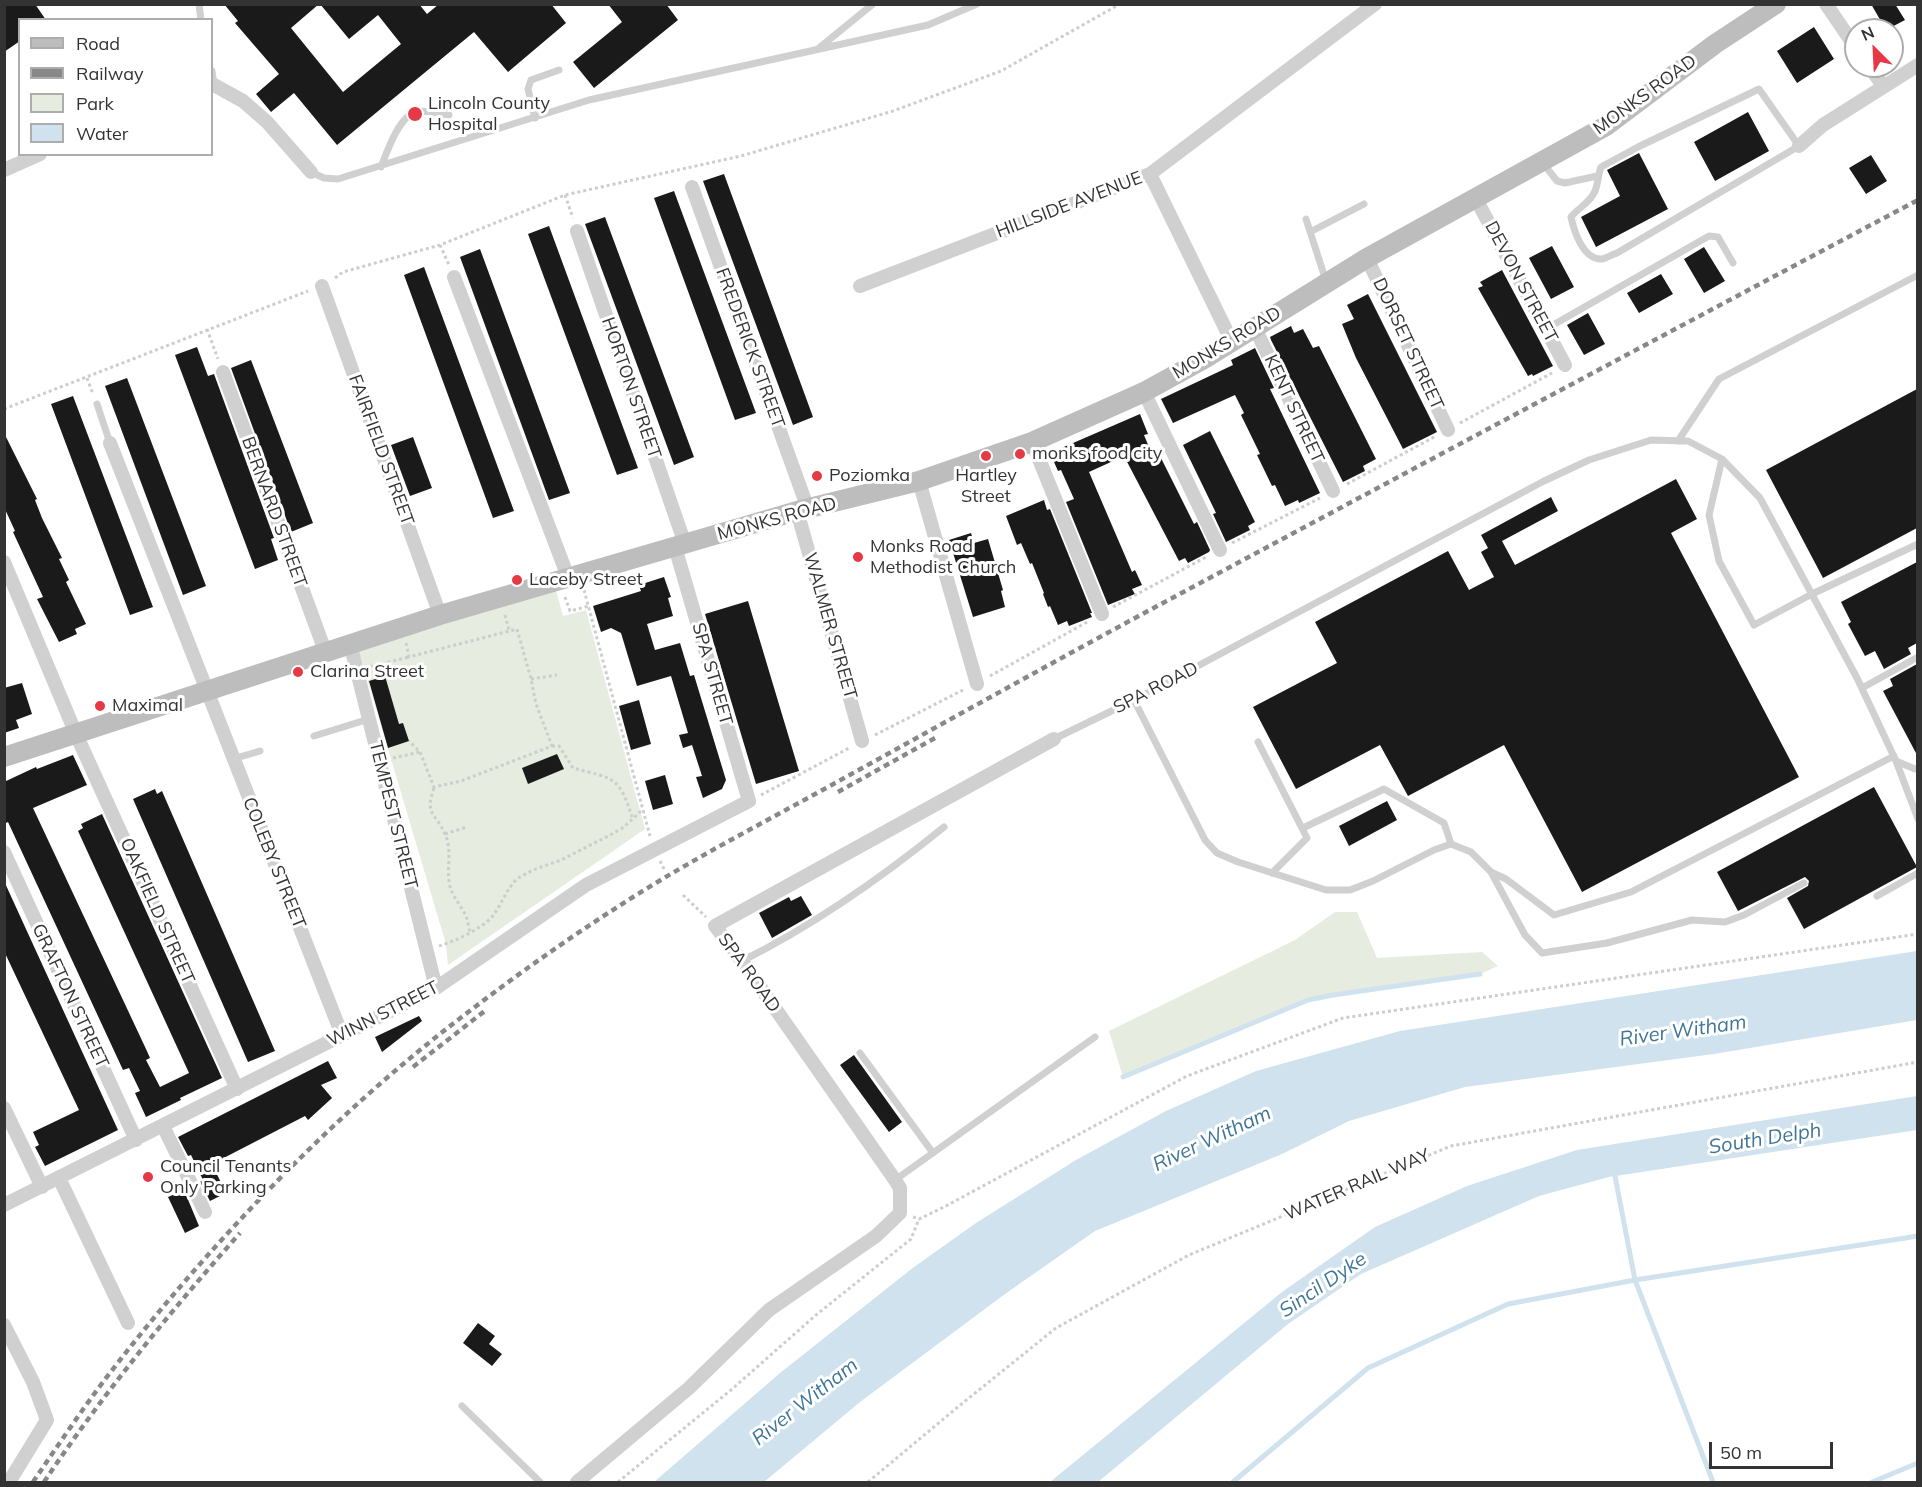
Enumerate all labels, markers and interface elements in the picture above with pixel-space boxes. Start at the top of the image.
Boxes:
legend [18,18,213,156]
north arrow [1844,18,1904,78]
text: N [1858,22,1877,45]
text: Road [76,32,120,55]
street label: MONKS ROAD [1589,50,1701,140]
text: Railway [76,62,144,85]
text: Park [76,92,114,115]
place label: Lincoln County Hospital [428,93,550,136]
marker: Lincoln County Hospital [406,105,424,123]
text: Water [76,122,128,145]
street label: HILLSIDE AVENUE [993,167,1145,243]
street label: DEVON STREET [1480,218,1562,346]
street label: FREDERICK STREET [711,265,789,431]
street label: DORSET STREET [1368,275,1448,413]
street label: MONKS ROAD [1169,302,1285,384]
street label: HORTON STREET [597,315,665,461]
street label: KENT STREET [1259,351,1329,467]
street label: FAIRFIELD STREET [344,372,418,528]
street label: BERNARD STREET [237,434,311,590]
place label: monks food city [1032,443,1162,465]
marker: monks food city [1013,447,1027,461]
marker: Hartley Street [979,449,993,463]
place label: Poziomka [829,465,910,487]
place label: Hartley Street [955,465,1017,508]
marker: Poziomka [810,469,824,483]
street label: MONKS ROAD [715,493,839,545]
place label: Monks Road Methodist Church [870,536,1016,578]
street label: WALMER STREET [799,550,861,702]
marker: Monks Road Methodist Church [851,550,865,564]
place label: Laceby Street [529,569,643,591]
marker: Laceby Street [510,573,524,587]
street label: SPA STREET [687,620,737,728]
street label: SPA ROAD [1110,657,1202,719]
place label: Clarina Street [310,661,424,683]
marker: Clarina Street [291,665,305,679]
place label: Maximal [112,695,183,717]
marker: Maximal [93,699,107,713]
street label: TEMPEST STREET [364,739,422,891]
street label: COLEBY STREET [238,794,310,932]
street label: OAKFIELD STREET [115,835,199,987]
street label: GRAFTON STREET [27,920,113,1072]
street label: SPA ROAD [713,929,785,1017]
street label: WINN STREET [324,977,442,1051]
water label: River Witham [1618,1010,1748,1052]
water label: River Witham [1149,1101,1275,1177]
water label: South Delph [1707,1118,1823,1160]
street label: WATER RAIL WAY [1281,1145,1433,1225]
place label: Council Tenants Only Parking [160,1156,291,1198]
marker: Council Tenants Only Parking [141,1170,155,1184]
water label: Sincil Dyke [1275,1247,1371,1323]
water label: River Witham [747,1353,863,1451]
scale bar [1712,1430,1836,1468]
text: 50 m [1720,1441,1762,1464]

